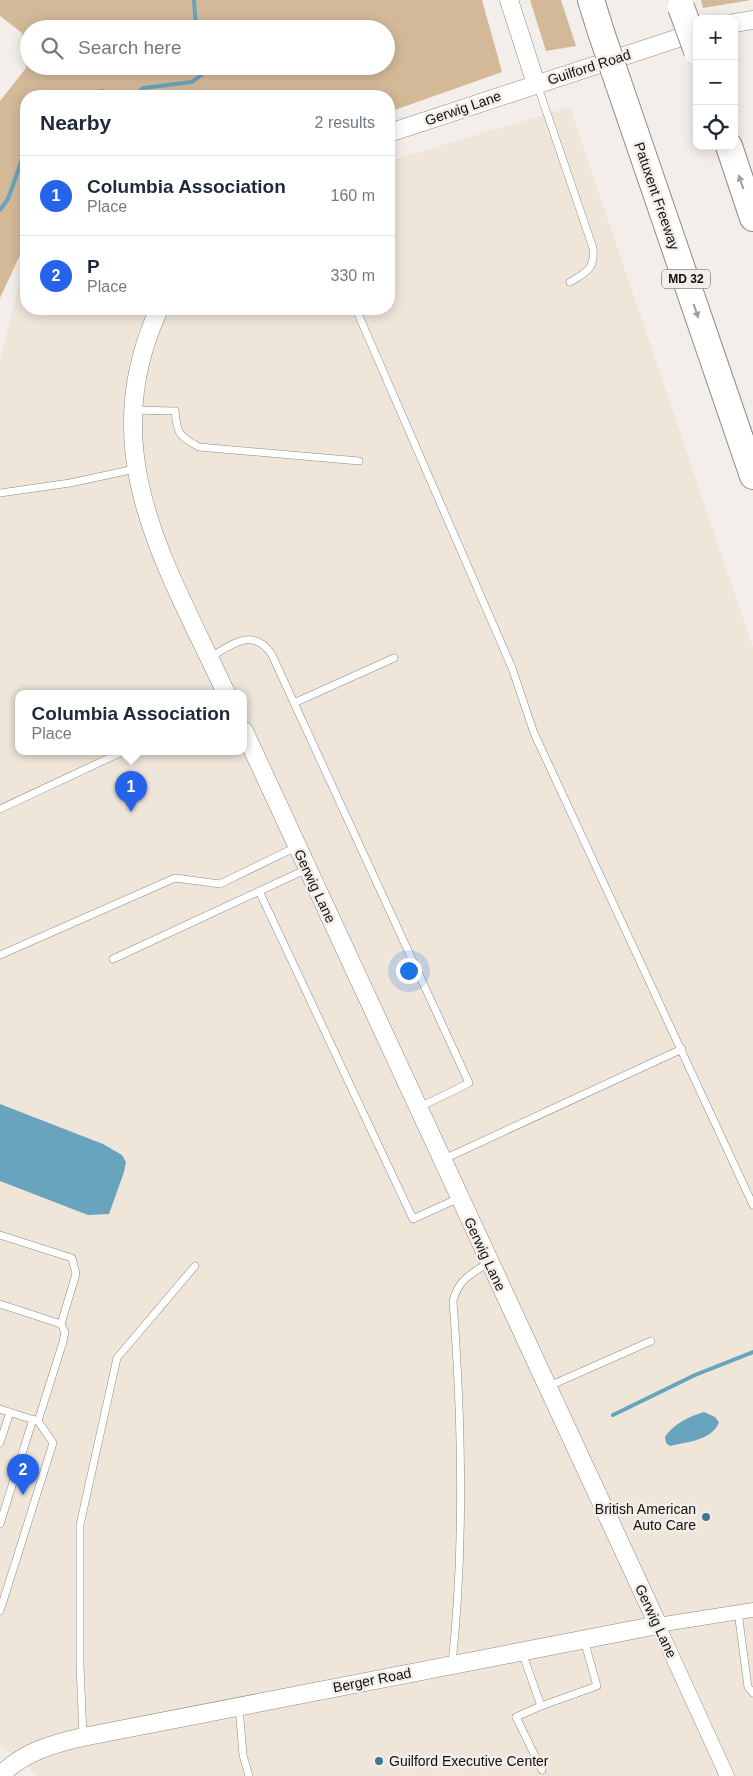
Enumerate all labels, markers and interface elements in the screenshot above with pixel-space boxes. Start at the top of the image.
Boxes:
map controls [693,15,738,150]
button: + [693,15,738,60]
search box [20,20,395,75]
icon: search [38,34,66,62]
text: Search here [78,37,182,58]
street label: Guilford Road [545,46,633,88]
button: − [693,60,738,105]
street label: Gerwig Lane [423,87,503,128]
button: locate [693,105,738,150]
text: Nearby [40,111,111,134]
text: 2 results [315,114,375,131]
street label: Patuxent Freeway [631,140,683,252]
one-way arrow [737,174,745,189]
text: Columbia Association [87,176,286,197]
text: 1 [52,187,60,204]
text: 160 m [331,187,375,204]
text: Place [87,198,127,215]
text: P [87,256,100,277]
text: 2 [52,267,60,284]
text: 330 m [331,267,375,284]
road number: MD 32 [662,270,710,288]
text: Place [87,278,127,295]
one-way arrow [693,303,701,318]
popup [15,690,247,755]
text: Columbia Association [32,703,230,724]
text: Place [32,725,72,742]
pin: 1 [115,771,147,812]
street label: Gerwig Lane [291,847,339,926]
your location [396,958,422,984]
street label: Gerwig Lane [461,1215,509,1294]
pin: 2 [7,1454,39,1495]
place label: British American Auto Care [595,1501,696,1533]
marker: British American Auto Care [700,1511,712,1523]
street label: Gerwig Lane [632,1582,680,1661]
street label: Berger Road [332,1665,412,1695]
place label: Guilford Executive Center [389,1753,549,1769]
marker: Guilford Executive Center [373,1755,385,1767]

